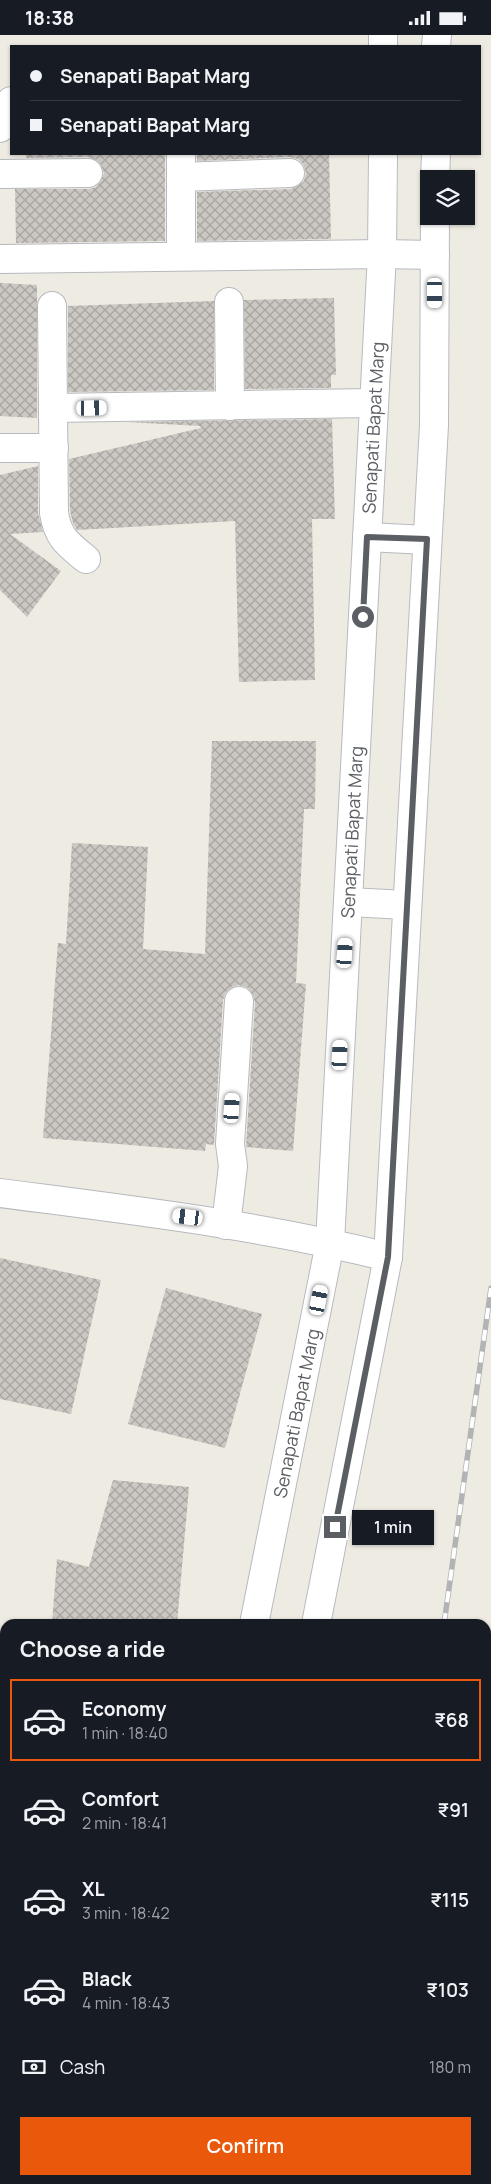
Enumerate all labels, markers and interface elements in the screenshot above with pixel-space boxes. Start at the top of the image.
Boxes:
text: 18:38 [25,5,74,31]
text: Senapati Bapat Marg [60,63,250,89]
text: Senapati Bapat Marg [60,112,250,138]
map controls [420,170,475,225]
button: layers [420,170,475,225]
car [427,278,442,308]
street label: Senapati Bapat Marg [356,341,389,514]
car [76,400,107,416]
route start [352,606,374,628]
street label: Senapati Bapat Marg [335,745,368,919]
car [336,938,353,968]
car [331,1040,348,1070]
car [223,1093,240,1123]
car [172,1208,203,1226]
car [308,1284,329,1316]
street label: Senapati Bapat Marg [267,1326,325,1500]
callout: 1 min [352,1509,435,1545]
route end [324,1516,346,1538]
text: 1 min [374,1516,412,1538]
text: Choose a ride [20,1634,165,1664]
text: Economy [82,1696,166,1722]
icon: car [22,1698,67,1743]
text: ₹68 [434,1707,469,1733]
text: 1 min · 18:40 [82,1722,168,1744]
text: Comfort [82,1786,159,1812]
icon: car [22,1788,67,1833]
text: ₹91 [438,1797,469,1823]
text: 2 min · 18:41 [82,1812,167,1834]
text: XL [82,1876,105,1902]
icon: car [22,1878,67,1923]
text: ₹115 [430,1887,469,1913]
text: 3 min · 18:42 [82,1902,170,1924]
text: Black [82,1966,131,1992]
icon: car [22,1968,67,2013]
text: ₹103 [426,1977,469,2003]
text: 4 min · 18:43 [82,1992,170,2014]
icon: cash [20,2053,48,2081]
text: Cash [60,2054,105,2080]
text: 180 m [429,2056,471,2078]
button: Confirm [20,2117,471,2175]

